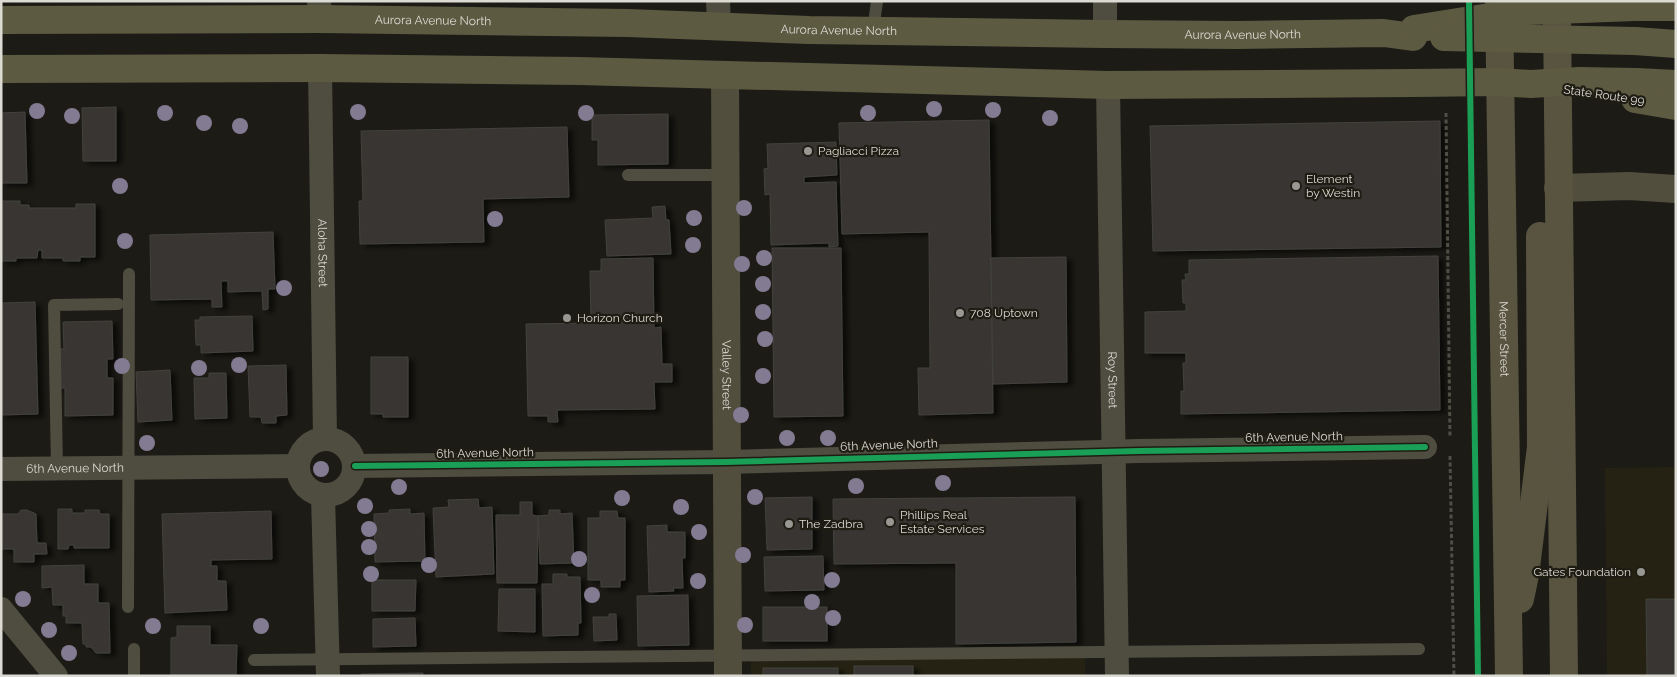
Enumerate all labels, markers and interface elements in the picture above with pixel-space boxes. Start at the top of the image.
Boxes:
street label: Aurora Avenue North [375,13,491,28]
street label: Aurora Avenue North [780,22,897,38]
street label: Aurora Avenue North [1185,27,1301,42]
street label: State Route 99 [1563,82,1645,108]
place label: Pagliacci Pizza [818,144,899,158]
marker: Pagliacci Pizza [802,145,814,157]
place label: Element by Westin [1306,172,1360,200]
marker: Element by Westin [1290,180,1302,192]
street label: Aloha Street [315,219,330,287]
street label: Mercer Street [1496,301,1512,377]
place label: 708 Uptown [970,306,1038,320]
marker: 708 Uptown [954,307,966,319]
place label: Horizon Church [577,311,663,325]
marker: Horizon Church [561,312,573,324]
street label: Valley Street [719,340,734,410]
street label: Roy Street [1105,351,1120,409]
street label: 6th Avenue North [1245,429,1343,445]
street label: 6th Avenue North [840,436,938,454]
street label: 6th Avenue North [436,445,534,461]
street label: 6th Avenue North [26,461,124,476]
place label: Phillips Real Estate Services [900,508,985,536]
marker: Phillips Real Estate Services [884,516,896,528]
place label: The Zadbra [799,517,863,531]
marker: The Zadbra [783,518,795,530]
place label: Gates Foundation [1533,565,1631,579]
marker: Gates Foundation [1635,566,1647,578]

